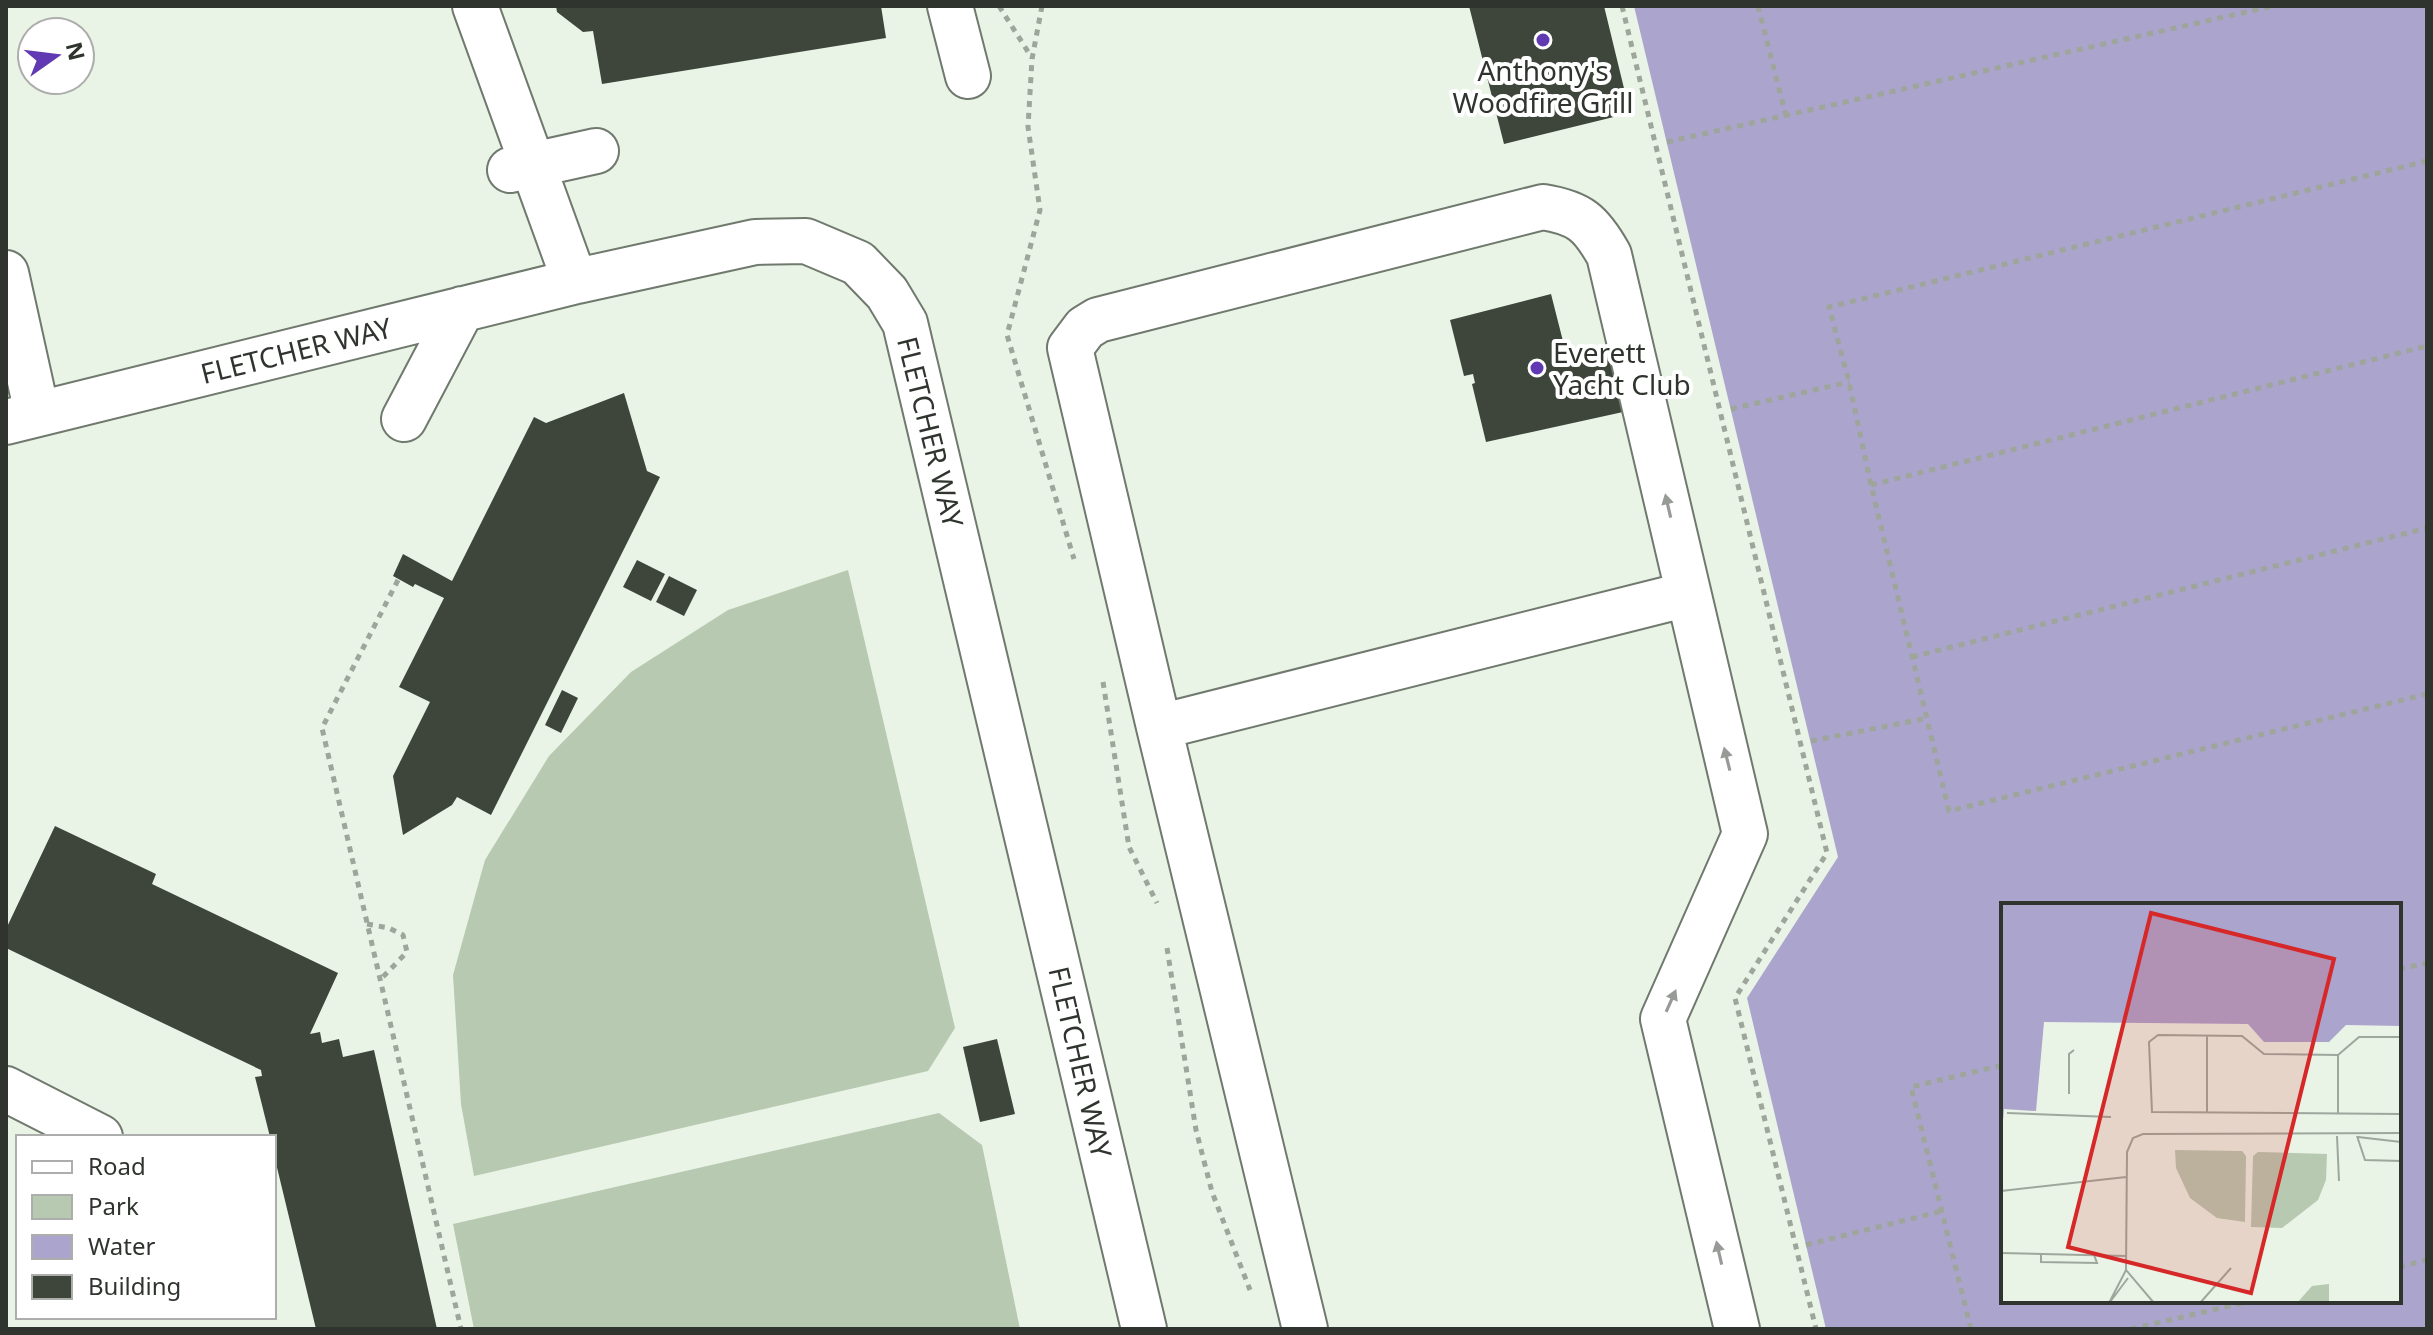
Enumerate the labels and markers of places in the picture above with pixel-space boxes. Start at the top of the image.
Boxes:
marker: Anthony's Woodfire Grill [1534,31,1552,49]
place label: Anthony's Woodfire Grill [1452,51,1634,121]
place label: Everett Yacht Club [1553,333,1691,403]
marker: Everett Yacht Club [1528,359,1546,377]

